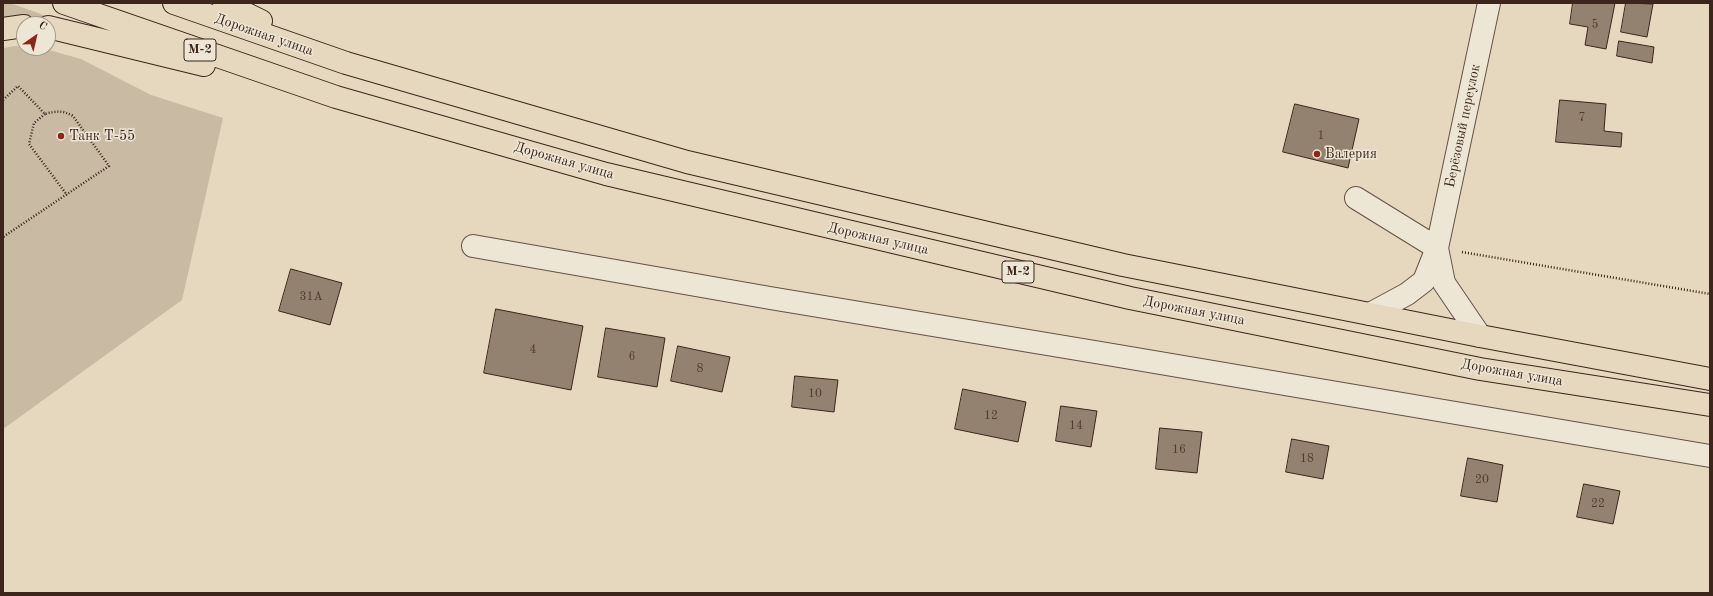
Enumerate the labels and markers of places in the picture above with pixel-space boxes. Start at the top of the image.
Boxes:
place label: Танк Т-55 [69,128,135,144]
marker: Танк Т-55 [56,131,66,141]
place label: Валерия [1325,146,1377,162]
marker: Валерия [1312,149,1322,159]

